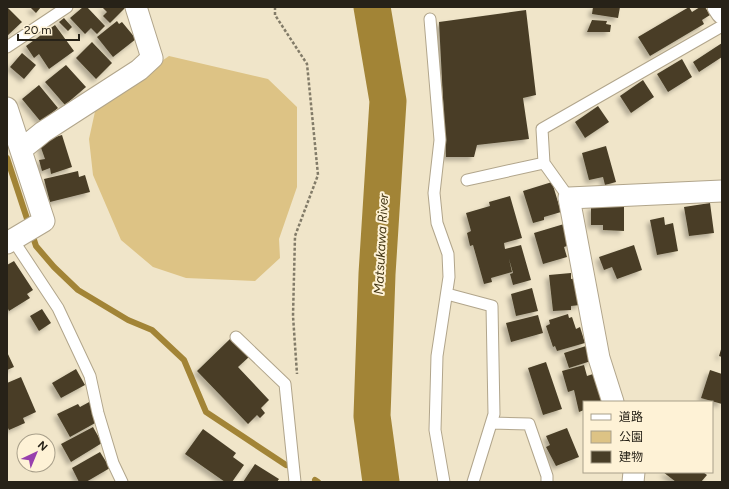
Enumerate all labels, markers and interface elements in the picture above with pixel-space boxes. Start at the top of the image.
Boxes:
scale bar [18,16,79,42]
text: 20 m [24,23,52,37]
water label: Matsukawa River [371,193,391,295]
legend [583,401,713,473]
text: 道路 [619,410,643,424]
text: 公園 [619,430,643,444]
north arrow [16,433,56,473]
text: N [35,439,50,454]
text: 建物 [619,450,643,464]

